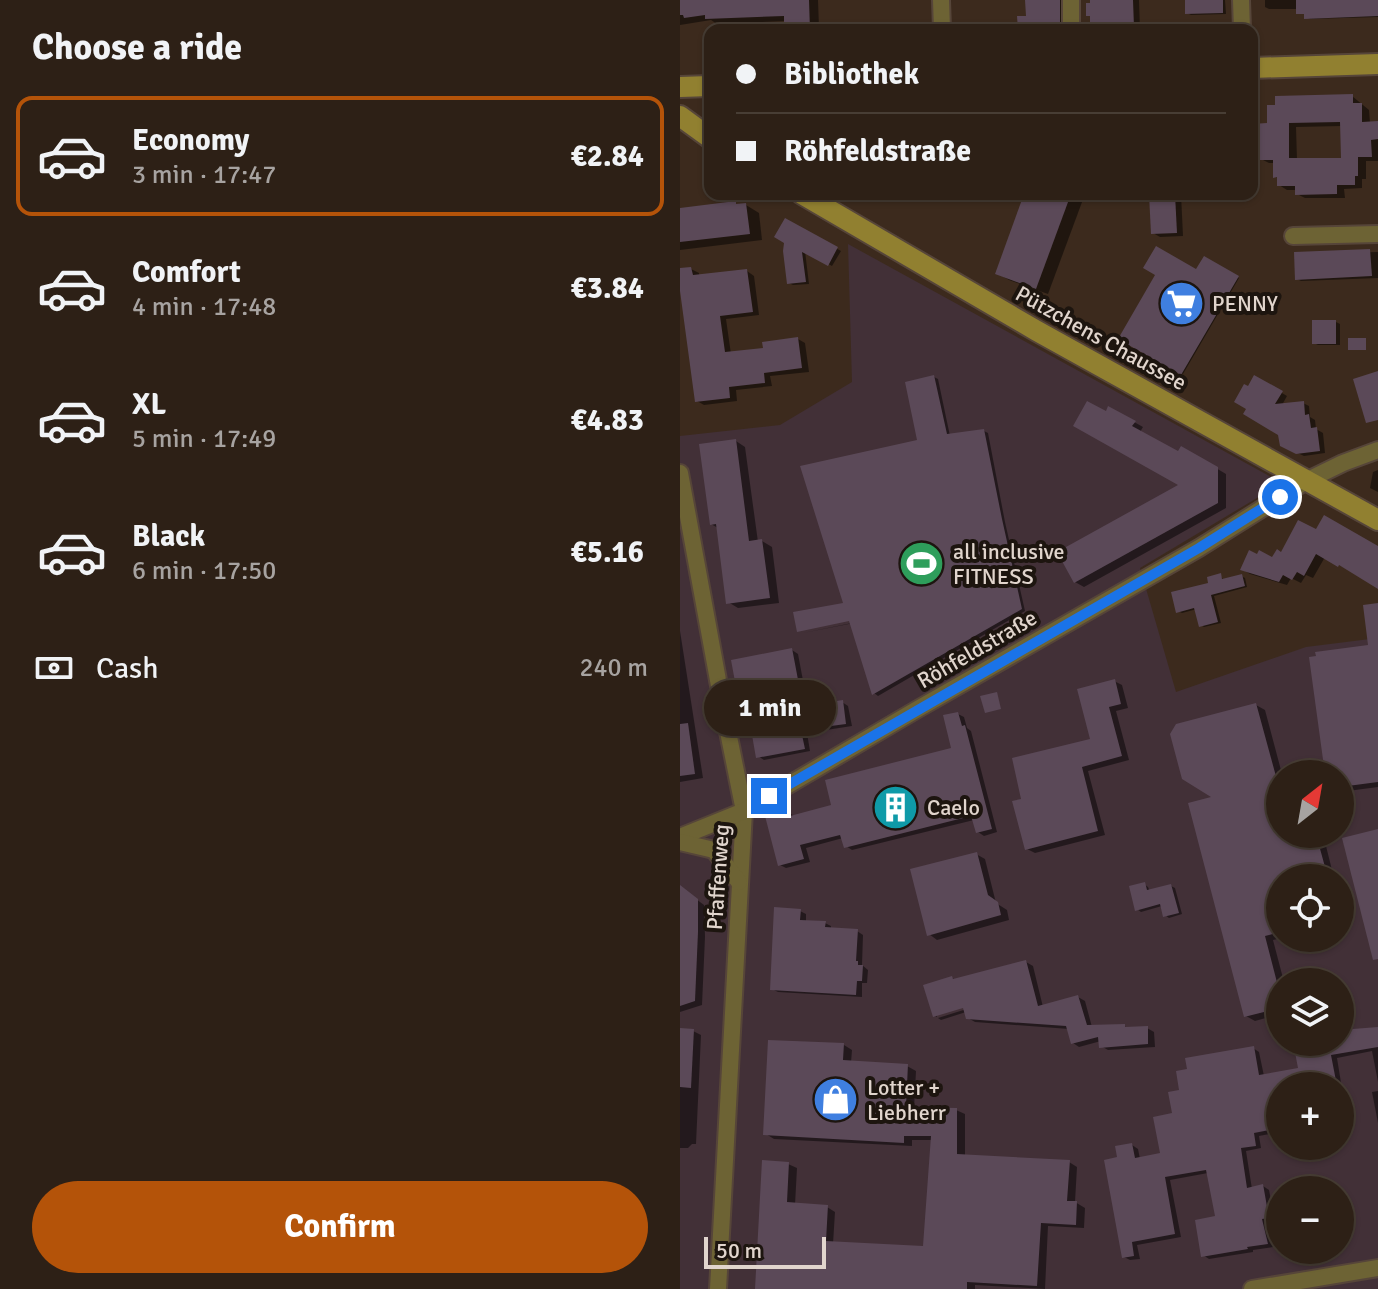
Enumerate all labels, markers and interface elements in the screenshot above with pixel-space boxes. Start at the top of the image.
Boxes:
text: Choose a ride [32,25,242,70]
text: Bibliothek [784,56,919,93]
icon: car [36,120,108,192]
text: Economy [132,122,249,159]
text: Röhfeldstraße [784,133,971,170]
text: €2.84 [571,138,644,175]
text: 3 min · 17:47 [132,159,276,191]
icon: car [36,252,108,324]
text: Comfort [132,254,241,291]
text: €3.84 [571,270,644,307]
supermarket icon: PENNY [1157,279,1205,327]
street label: Pützchens Chaussee [1011,280,1191,396]
place label: PENNY [1212,290,1278,317]
text: 4 min · 17:48 [132,291,276,323]
icon: car [36,384,108,456]
text: XL [132,386,166,423]
text: €4.83 [571,402,644,439]
text: 5 min · 17:49 [132,423,276,455]
route start [1262,479,1298,515]
icon: car [36,516,108,588]
text: Black [132,518,205,555]
text: €5.16 [571,534,644,571]
place label: all inclusive FITNESS [953,538,1064,590]
sports icon: all inclusive FITNESS [898,540,946,588]
text: 6 min · 17:50 [132,555,276,587]
street label: Röhfeldstraße [912,604,1042,694]
icon: cash [32,646,76,690]
text: Cash [96,650,159,687]
text: 240 m [579,652,648,684]
callout: 1 min [703,680,835,736]
text: 1 min [739,692,801,724]
north arrow [1266,760,1354,848]
map controls [1266,760,1354,1264]
route end [751,778,787,814]
building icon: Caelo [872,783,920,831]
place label: Caelo [927,794,980,821]
street label: Pfaffenweg [701,823,735,931]
button: locate [1266,864,1354,952]
button: layers [1266,968,1354,1056]
button: + [1266,1072,1354,1160]
place label: Lotter + Liebherr [867,1074,946,1126]
shop icon: Lotter + Liebherr [812,1076,860,1124]
button: − [1266,1176,1354,1264]
button: Confirm [32,1181,648,1273]
scale bar [704,1233,826,1269]
text: 50 m [716,1237,762,1264]

